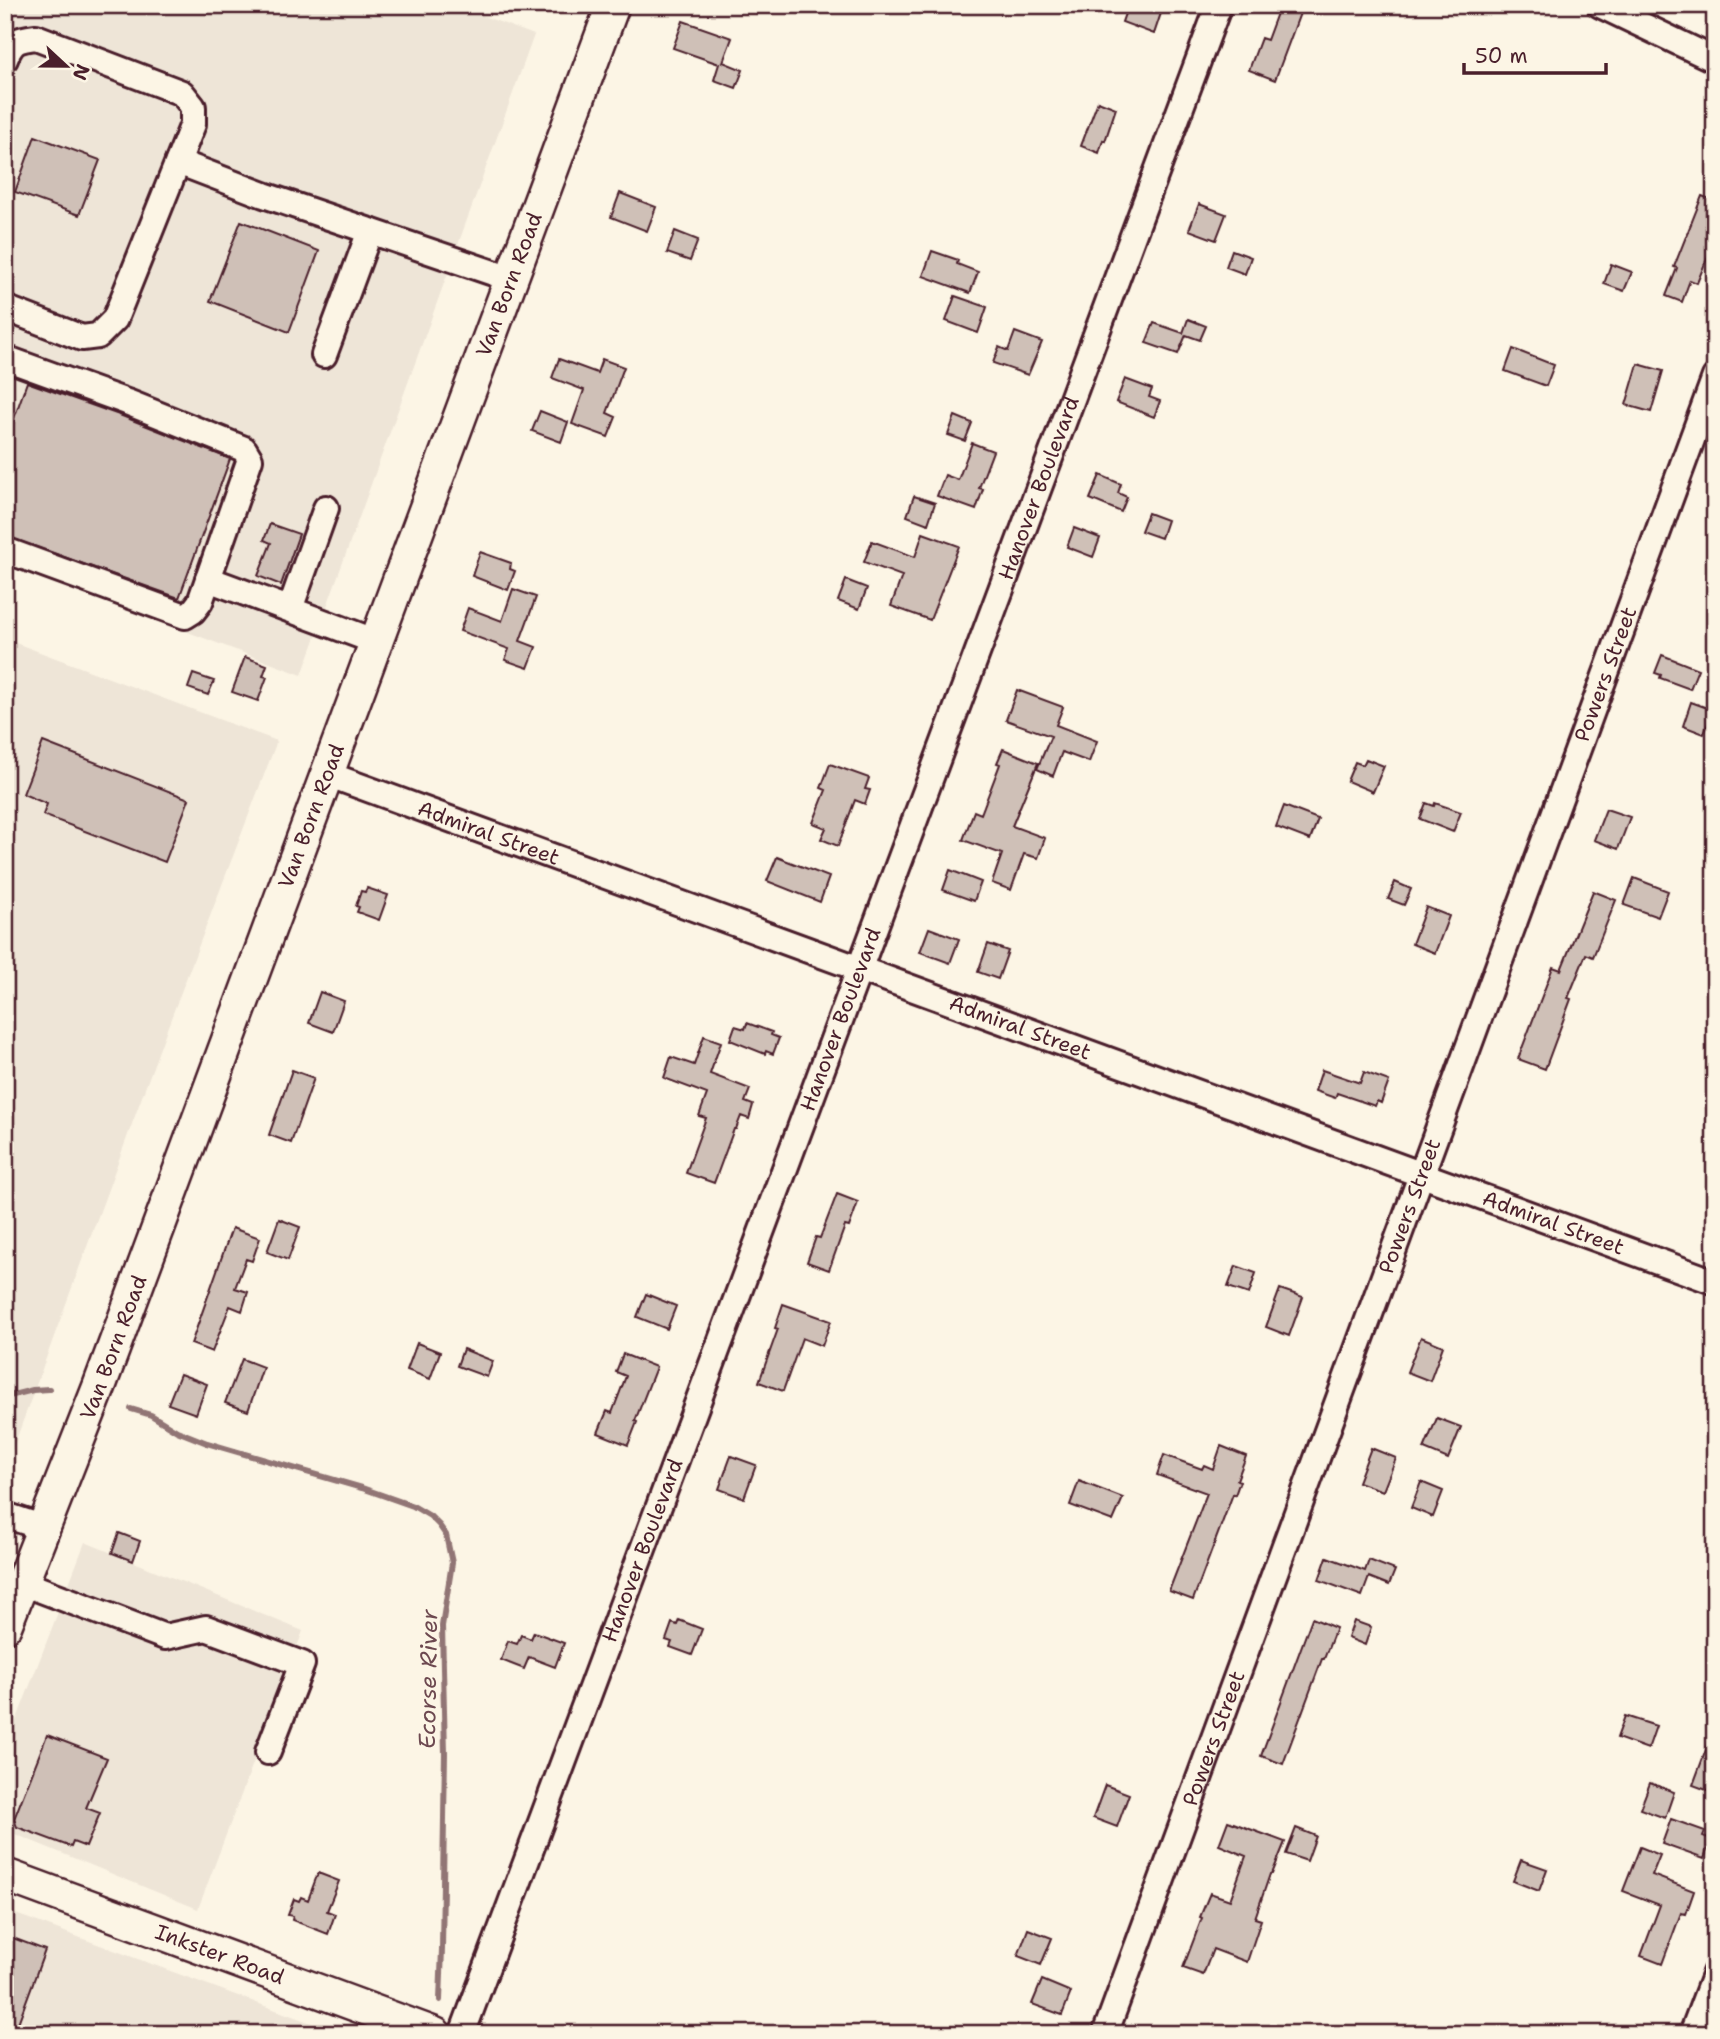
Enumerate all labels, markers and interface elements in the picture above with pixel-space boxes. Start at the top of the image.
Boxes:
north arrow [32,32,102,102]
scale bar [1464,32,1606,76]
text: 50 m [1475,42,1528,70]
text: N [67,61,96,84]
street label: Van Born Road [469,208,549,361]
street label: Hanover Boulevard [992,392,1086,584]
street label: Powers Street [1568,603,1643,746]
street label: Van Born Road [272,740,351,892]
street label: Admiral Street [414,794,563,872]
street label: Hanover Boulevard [794,924,888,1115]
street label: Admiral Street [945,989,1095,1066]
street label: Powers Street [1372,1135,1447,1278]
street label: Admiral Street [1479,1184,1628,1262]
street label: Van Born Road [74,1271,153,1424]
street label: Hanover Boulevard [595,1455,689,1646]
water label: Ecorse River [412,1608,444,1749]
street label: Powers Street [1176,1667,1251,1810]
street label: Inkster Road [151,1918,288,1991]

